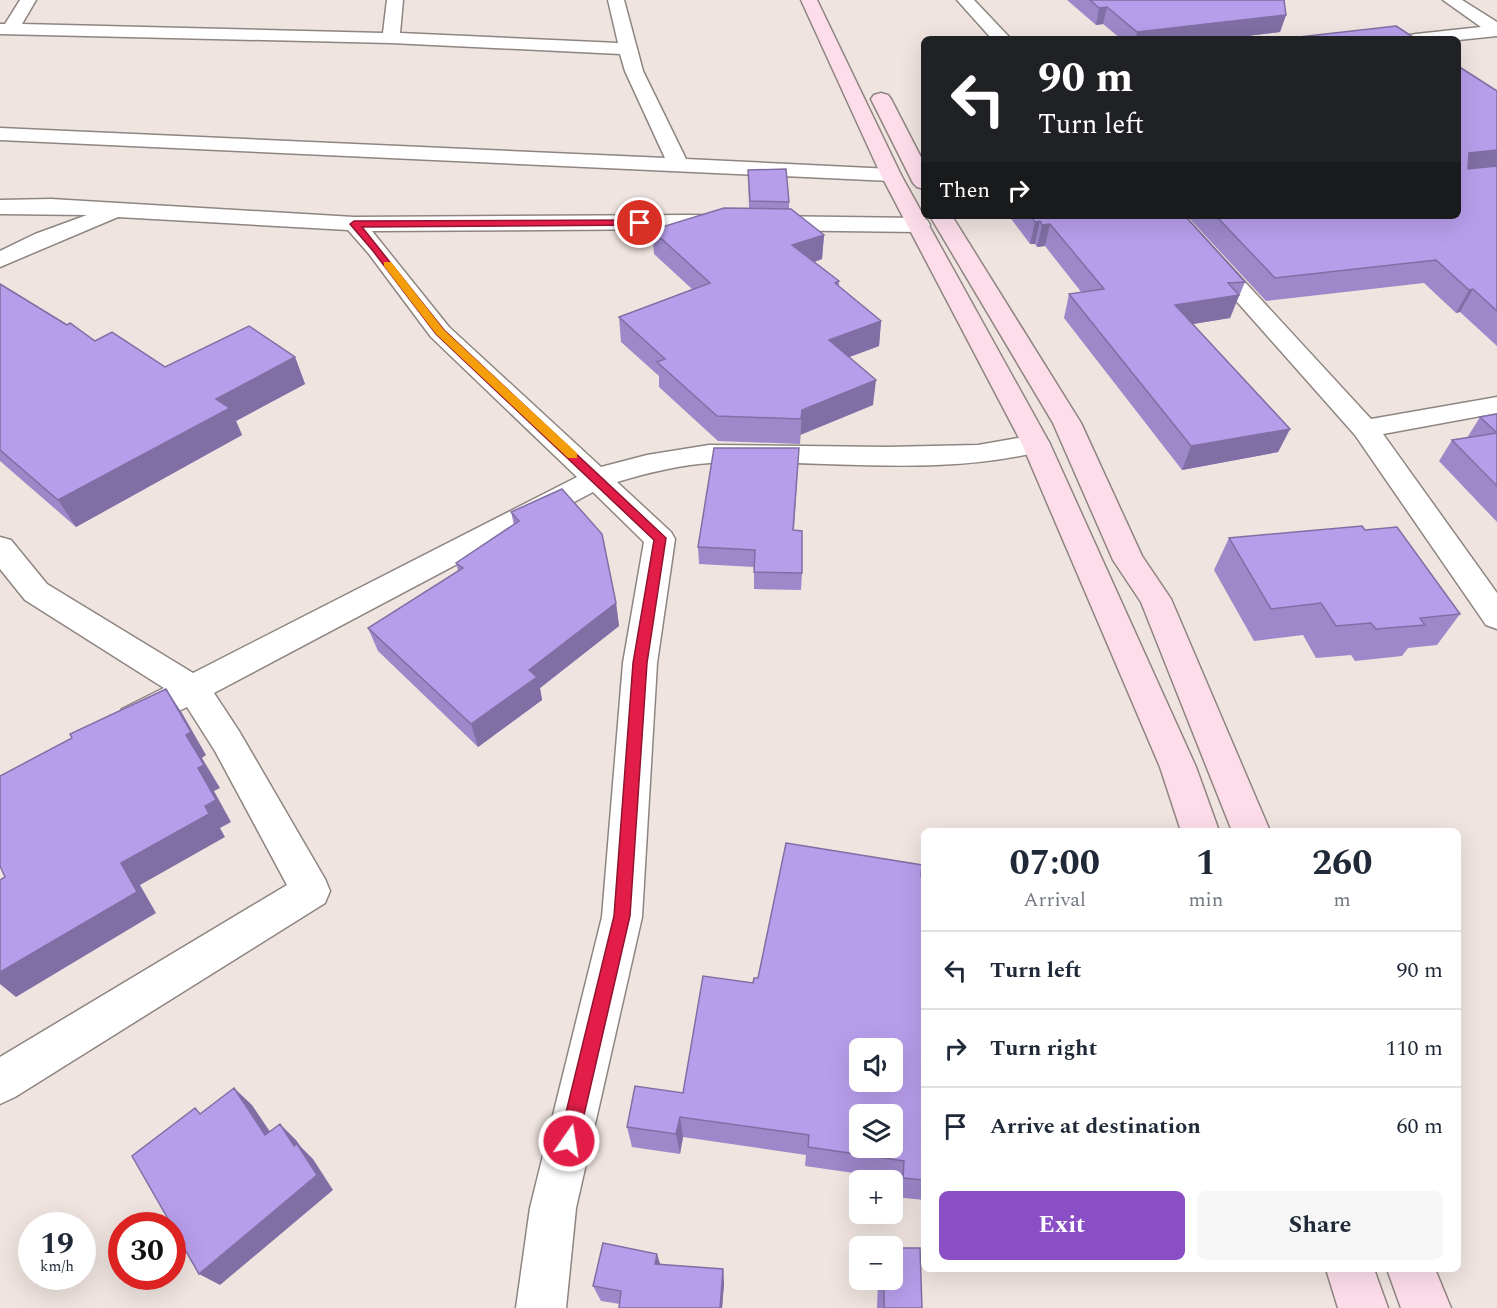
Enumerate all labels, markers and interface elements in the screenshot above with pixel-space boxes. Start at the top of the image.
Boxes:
text: 90 m [1038,47,1133,110]
icon: left [939,60,1017,138]
text: Turn left [1038,104,1144,146]
text: Then [939,174,990,207]
icon: right [1002,174,1035,207]
pin [614,197,665,248]
icon: arrive [623,206,656,239]
text: 07:00 [1009,836,1100,891]
text: 1 [1196,836,1216,891]
text: 260 [1312,836,1372,891]
text: Arrival [1024,885,1086,915]
text: min [1188,885,1223,915]
text: m [1334,885,1351,915]
icon: left [939,954,972,987]
text: Turn left [990,954,1082,987]
text: 90 m [1397,954,1443,987]
icon: right [939,1032,972,1065]
text: Turn right [990,1032,1097,1065]
text: 110 m [1386,1032,1443,1065]
map controls [849,1038,903,1290]
button: sound [849,1038,903,1092]
button: layers [849,1104,903,1158]
position arrow [537,1109,601,1173]
icon: arrive [939,1110,972,1143]
text: Arrive at destination [990,1110,1201,1143]
text: 60 m [1397,1110,1443,1143]
button: + [849,1170,903,1224]
button: Exit [939,1191,1185,1260]
button: Share [1197,1191,1443,1260]
speed limit sign: 30 [108,1212,186,1290]
text: 19 [40,1221,74,1267]
button: − [849,1236,903,1290]
text: km/h [40,1255,74,1278]

